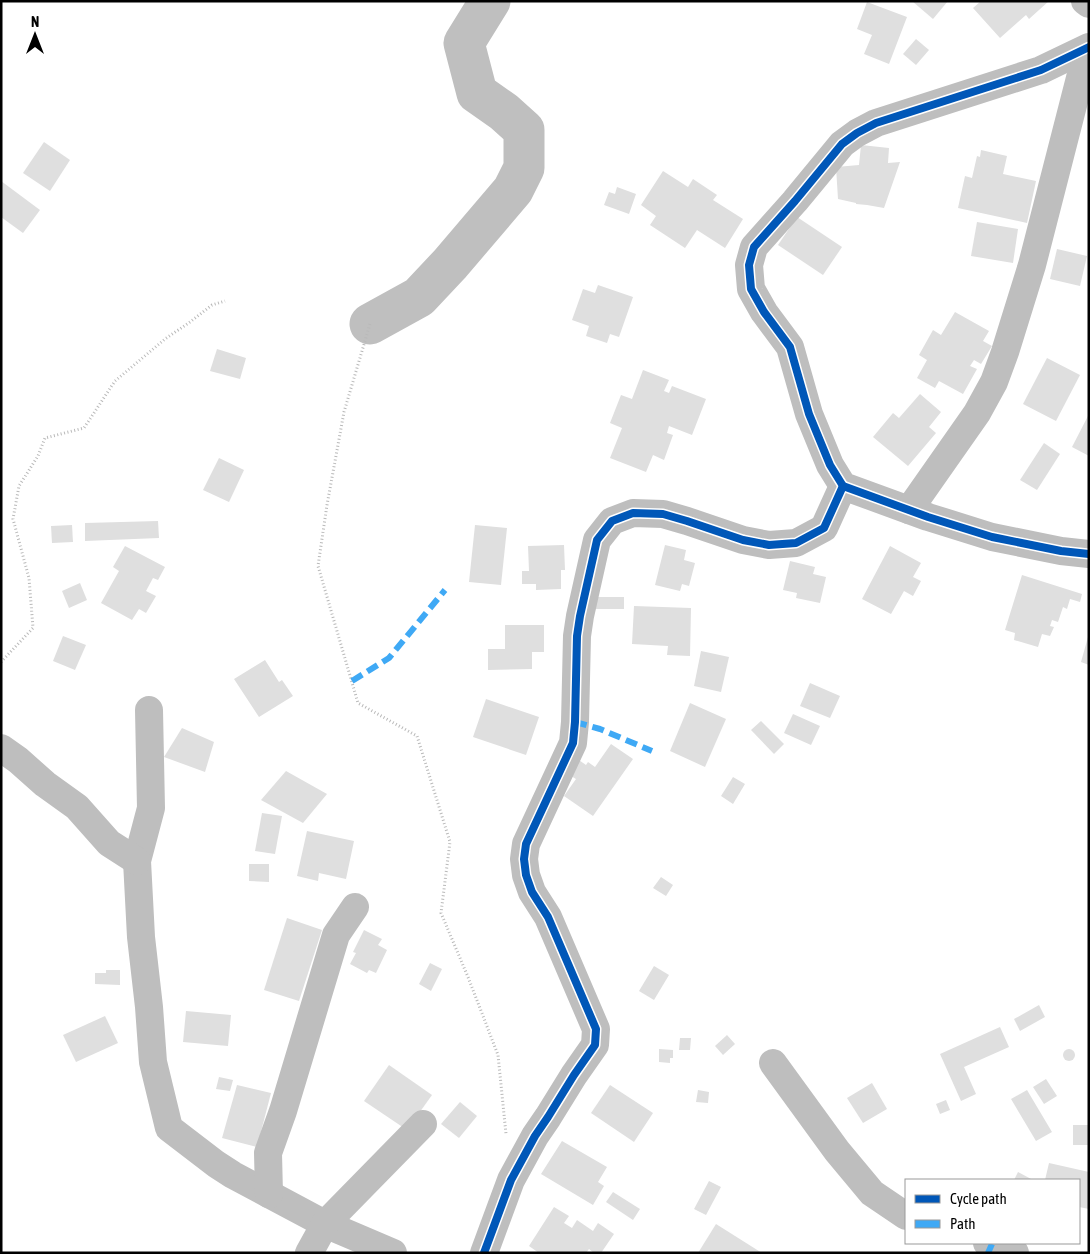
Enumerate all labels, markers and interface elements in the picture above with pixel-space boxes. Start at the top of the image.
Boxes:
north arrow [10,10,60,60]
text: N [31,14,39,30]
legend [905,1179,1080,1244]
text: Cycle path [950,1190,1007,1207]
text: Path [950,1215,976,1232]

